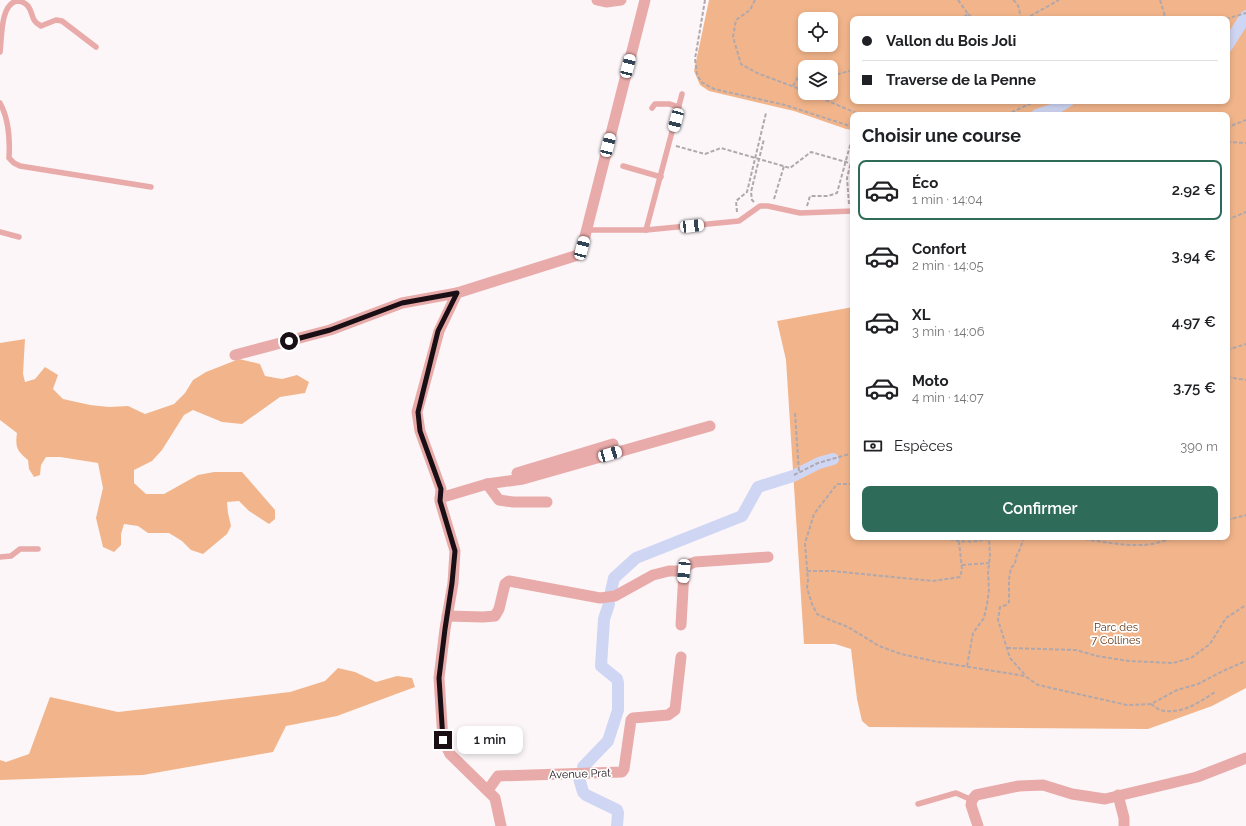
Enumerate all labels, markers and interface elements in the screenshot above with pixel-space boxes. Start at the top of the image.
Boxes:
map controls [798,12,838,100]
button: locate [798,12,838,52]
text: Vallon du Bois Joli [886,32,1016,50]
car [619,53,637,79]
button: layers [798,60,838,100]
text: Traverse de la Penne [886,71,1036,89]
car [667,107,685,133]
text: Choisir une course [862,125,1021,146]
car [599,132,617,158]
icon: car [864,172,900,208]
text: Éco [912,174,938,192]
text: 2.92 € [1172,181,1216,199]
text: 1 min · 14:04 [912,192,983,207]
car [679,219,705,233]
car [573,235,591,261]
icon: car [864,238,900,274]
text: Confort [912,240,966,258]
text: 3.94 € [1172,247,1216,265]
text: 2 min · 14:05 [912,258,984,273]
icon: car [864,304,900,340]
text: XL [912,306,930,324]
text: 4.97 € [1172,313,1216,331]
text: 3 min · 14:06 [912,324,985,339]
route start [280,332,298,350]
icon: car [864,370,900,406]
text: Moto [912,372,949,390]
text: 3.75 € [1173,379,1216,397]
text: 4 min · 14:07 [912,390,984,405]
icon: cash [862,435,884,457]
text: Espèces [894,437,953,455]
text: 390 m [1180,439,1218,454]
car [597,445,623,463]
button: Confirmer [862,486,1218,532]
car [677,559,691,583]
park label: Parc des 7 Collines [1091,621,1141,647]
callout: 1 min [457,726,523,754]
route end [434,731,452,749]
text: 1 min [474,732,506,747]
street label: Avenue Prat [549,766,611,782]

